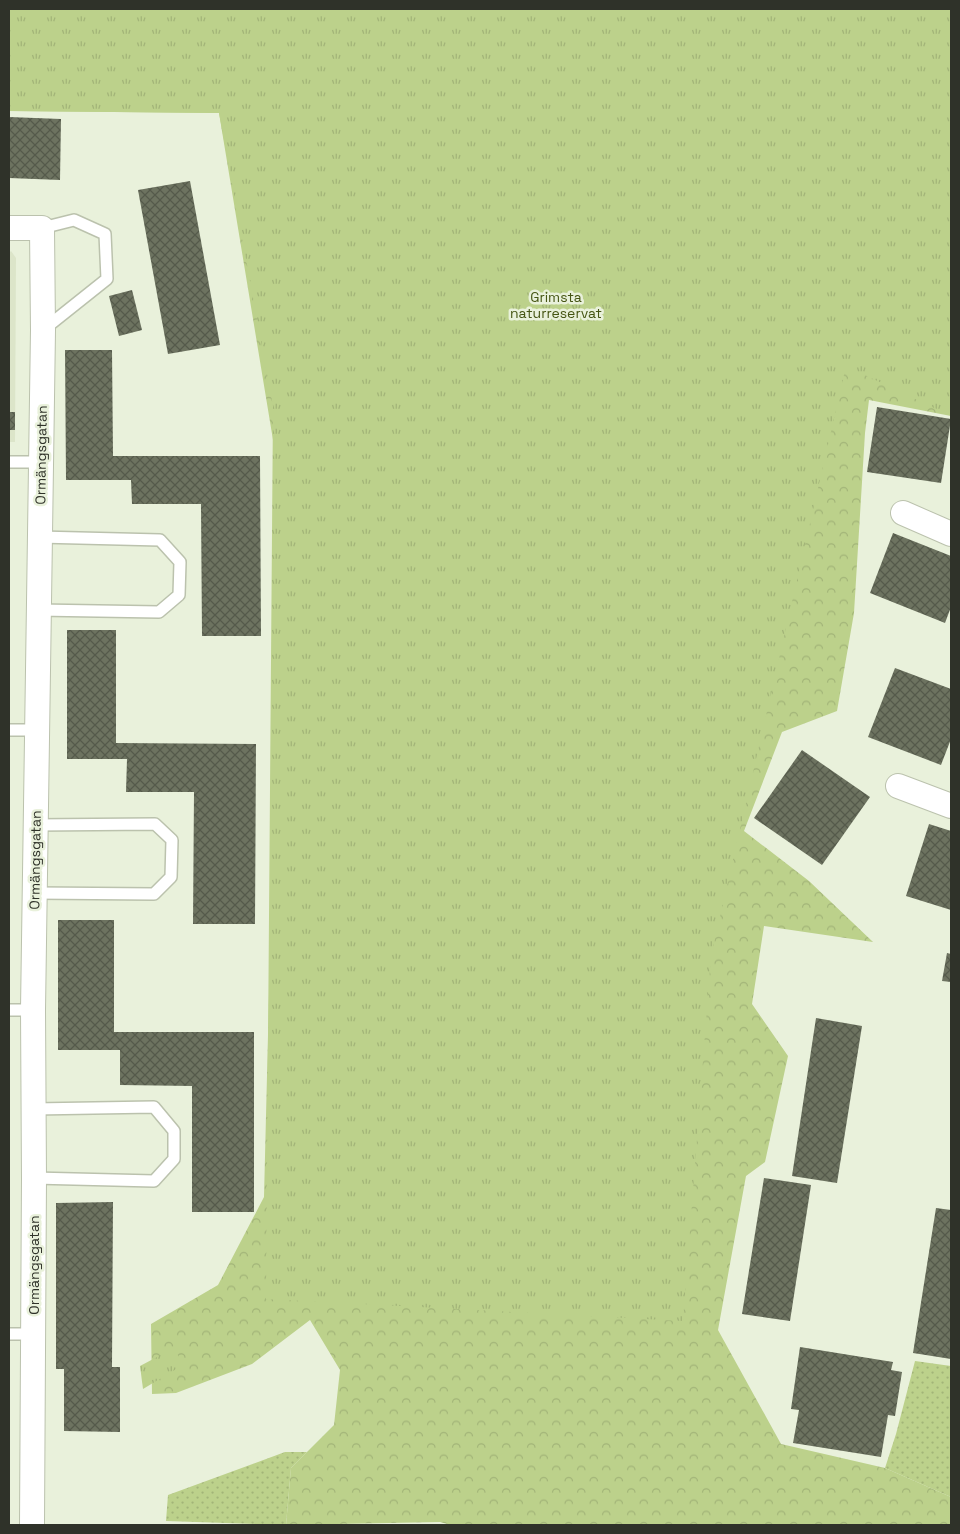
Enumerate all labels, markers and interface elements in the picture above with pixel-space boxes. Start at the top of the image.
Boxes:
park label: Grimsta naturreservat [510,288,602,322]
street label: Ormängsgatan [31,405,51,505]
street label: Ormängsgatan [25,810,45,910]
street label: Ormängsgatan [25,1215,43,1315]

